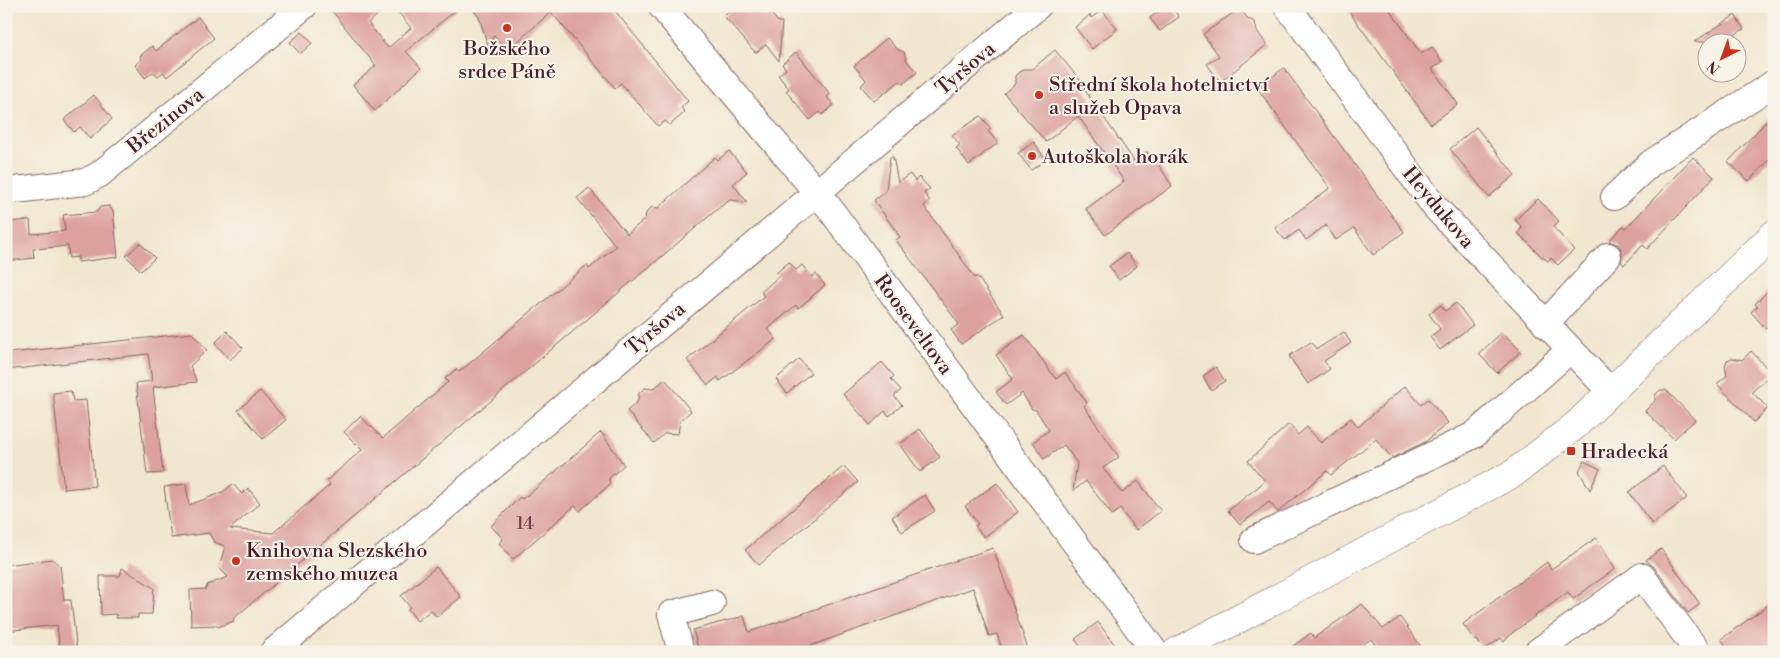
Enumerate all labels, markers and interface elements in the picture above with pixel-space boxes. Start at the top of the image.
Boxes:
marker: Božského srdce Páně [501,22,513,34]
north arrow [1698,32,1748,82]
street label: Tyršova [931,36,1002,101]
place label: Božského srdce Páně [458,37,556,85]
text: N [1704,57,1724,77]
place label: Střední škola hotelnictví a služeb Opava [1049,73,1270,121]
street label: Březinova [122,82,210,160]
marker: Střední škola hotelnictví a služeb Opava [1033,89,1045,101]
place label: Autoškola horák [1041,145,1189,170]
marker: Autoškola horák [1026,150,1038,162]
street label: Heydukova [1396,162,1480,255]
street label: Rooseveltova [868,270,958,381]
street label: Tyršova [621,296,692,361]
place label: Hradecká [1581,440,1669,465]
marker: Hradecká [1565,445,1577,457]
house number: 14 [516,512,534,535]
place label: Knihovna Slezského zemského muzea [246,539,427,587]
marker: Knihovna Slezského zemského muzea [230,555,242,567]

